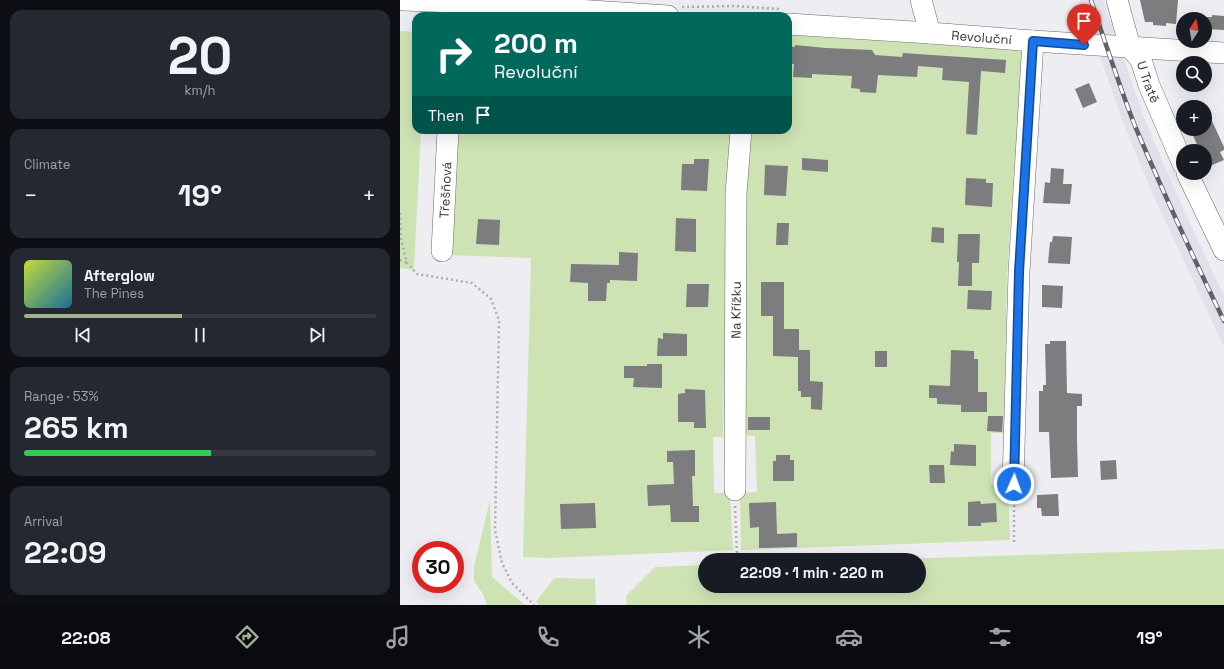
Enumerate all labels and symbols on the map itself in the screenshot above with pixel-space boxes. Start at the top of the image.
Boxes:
pin [1067,4,1101,45]
north arrow [1176,12,1212,48]
street label: Revoluční [951,27,1013,48]
street label: U Tratě [1133,59,1164,106]
street label: Třešňová [436,161,455,219]
street label: Na Křížku [728,281,745,339]
position arrow [993,463,1035,505]
speed limit sign: 30 [412,541,464,593]

